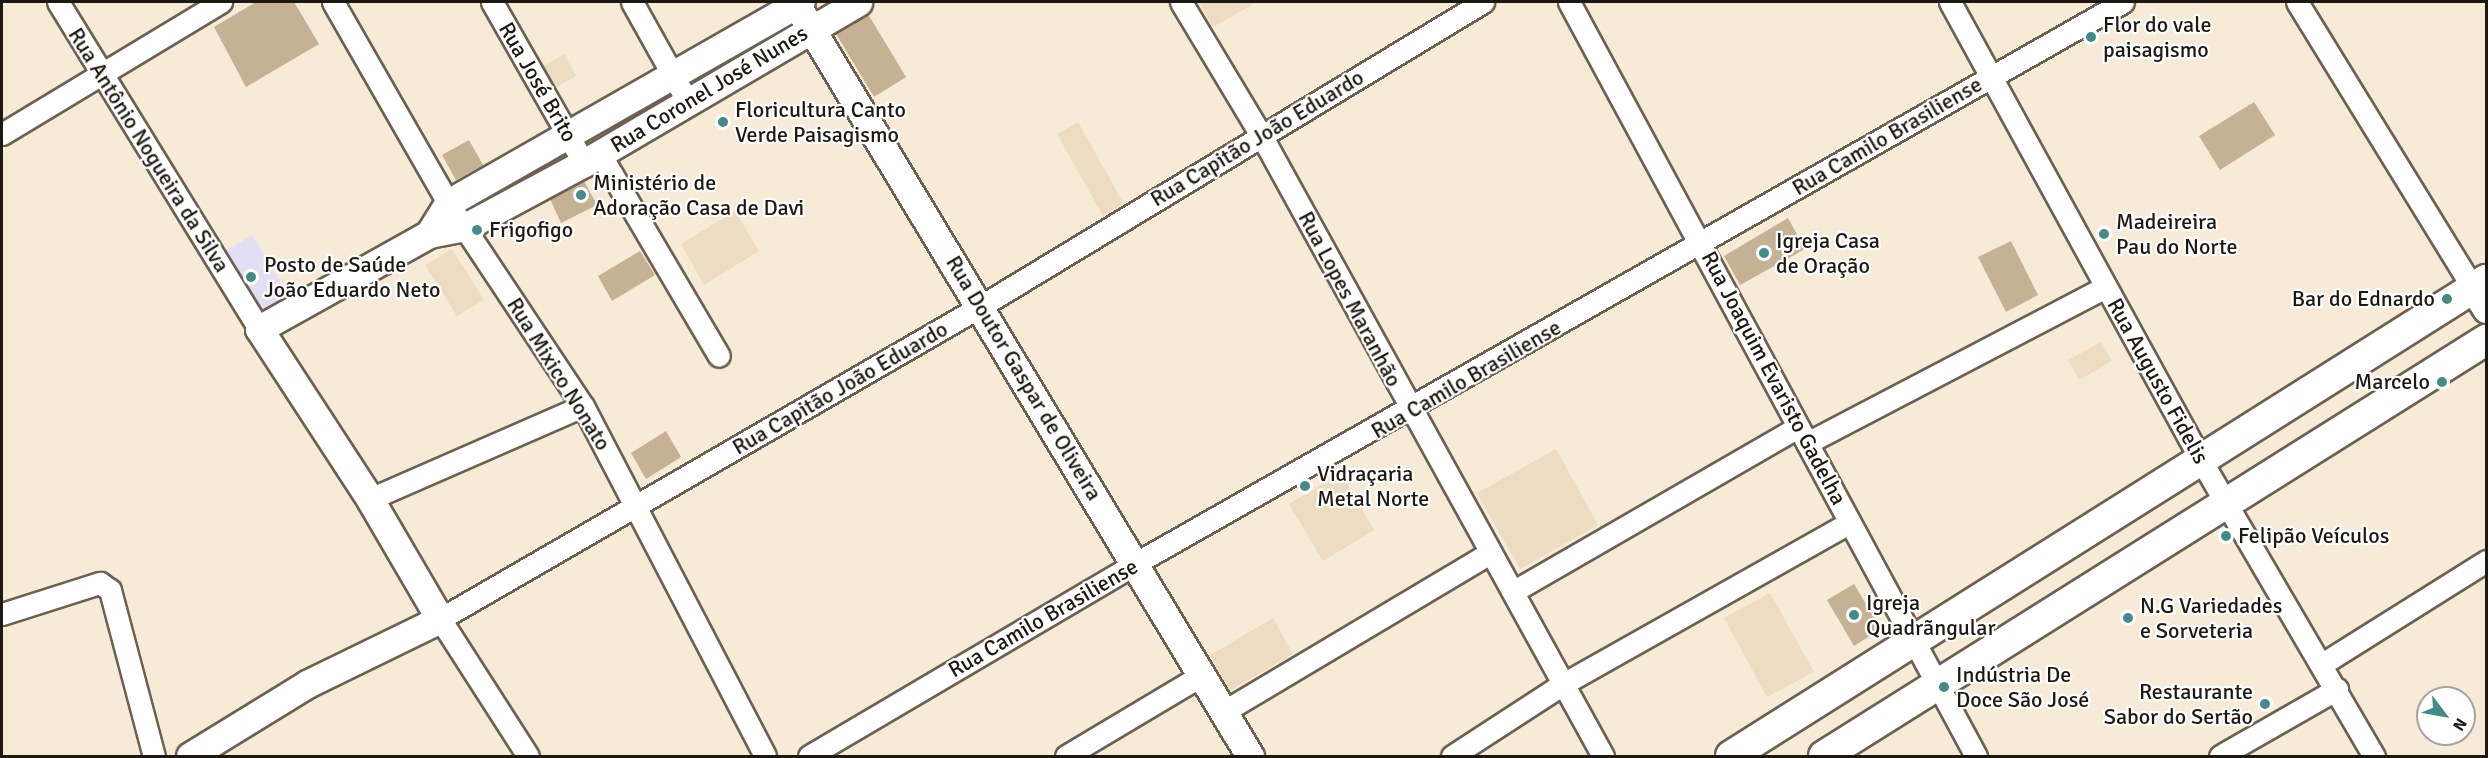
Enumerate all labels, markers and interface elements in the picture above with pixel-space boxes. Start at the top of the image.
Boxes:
place label: Flor do vale paisagismo [2103,11,2211,62]
street label: Rua José Brito [493,17,583,147]
street label: Rua Coronel José Nunes [606,20,812,158]
street label: Rua Antônio Nogueira da Silva [63,23,235,277]
marker: Flor do vale paisagismo [2084,30,2098,44]
street label: Rua Capitão João Eduardo [1145,64,1369,212]
street label: Rua Camilo Brasiliense [1787,71,1987,201]
place label: Floricultura Canto Verde Paisagismo [735,96,906,148]
marker: Floricultura Canto Verde Paisagismo [716,115,730,129]
place label: Ministério de Adoração Casa de Davi [593,169,804,220]
marker: Ministério de Adoração Casa de Davi [574,188,588,202]
street label: Rua Lopes Maranhão [1293,207,1407,391]
place label: Madeireira Pau do Norte [2116,208,2237,260]
place label: Frigofigo [489,217,573,243]
marker: Frigofigo [470,223,484,237]
place label: Igreja Casa de Oração [1776,227,1880,278]
marker: Madeireira Pau do Norte [2097,227,2111,241]
marker: Igreja Casa de Oração [1757,246,1771,260]
street label: Rua Joaquim Evaristo Gadelha [1696,247,1852,509]
place label: Posto de Saúde João Eduardo Neto [264,251,440,302]
street label: Rua Doutor Gaspar de Oliveira [940,251,1108,505]
marker: Posto de Saúde João Eduardo Neto [242,268,260,286]
place label: Bar do Ednardo [2292,286,2435,312]
marker: Bar do Ednardo [2440,292,2454,306]
street label: Rua Mixico Nonato [501,293,617,455]
street label: Rua Augusto Fidelis [2102,294,2214,468]
street label: Rua Camilo Brasiliense [1366,314,1566,444]
street label: Rua Capitão João Eduardo [728,315,952,461]
place label: Marcelo [2354,369,2430,395]
marker: Marcelo [2435,375,2449,389]
place label: Vidraçaria Metal Norte [1317,460,1429,512]
marker: Vidraçaria Metal Norte [1298,479,1312,493]
place label: Felipão Veículos [2238,523,2389,549]
marker: Felipão Veículos [2219,529,2233,543]
street label: Rua Camilo Brasiliense [943,553,1143,683]
place label: Igreja Quadrãngular [1866,589,1996,640]
place label: N.G Variedades e Sorveteria [2140,592,2282,644]
marker: Igreja Quadrãngular [1847,608,1861,622]
marker: N.G Variedades e Sorveteria [2121,611,2135,625]
place label: Indústria De Doce São José [1956,661,2089,712]
place label: Restaurante Sabor do Sertão [2104,678,2253,730]
marker: Indústria De Doce São José [1937,680,1951,694]
north arrow [2416,686,2476,746]
marker: Restaurante Sabor do Sertão [2258,697,2272,711]
text: N [2448,714,2471,734]

